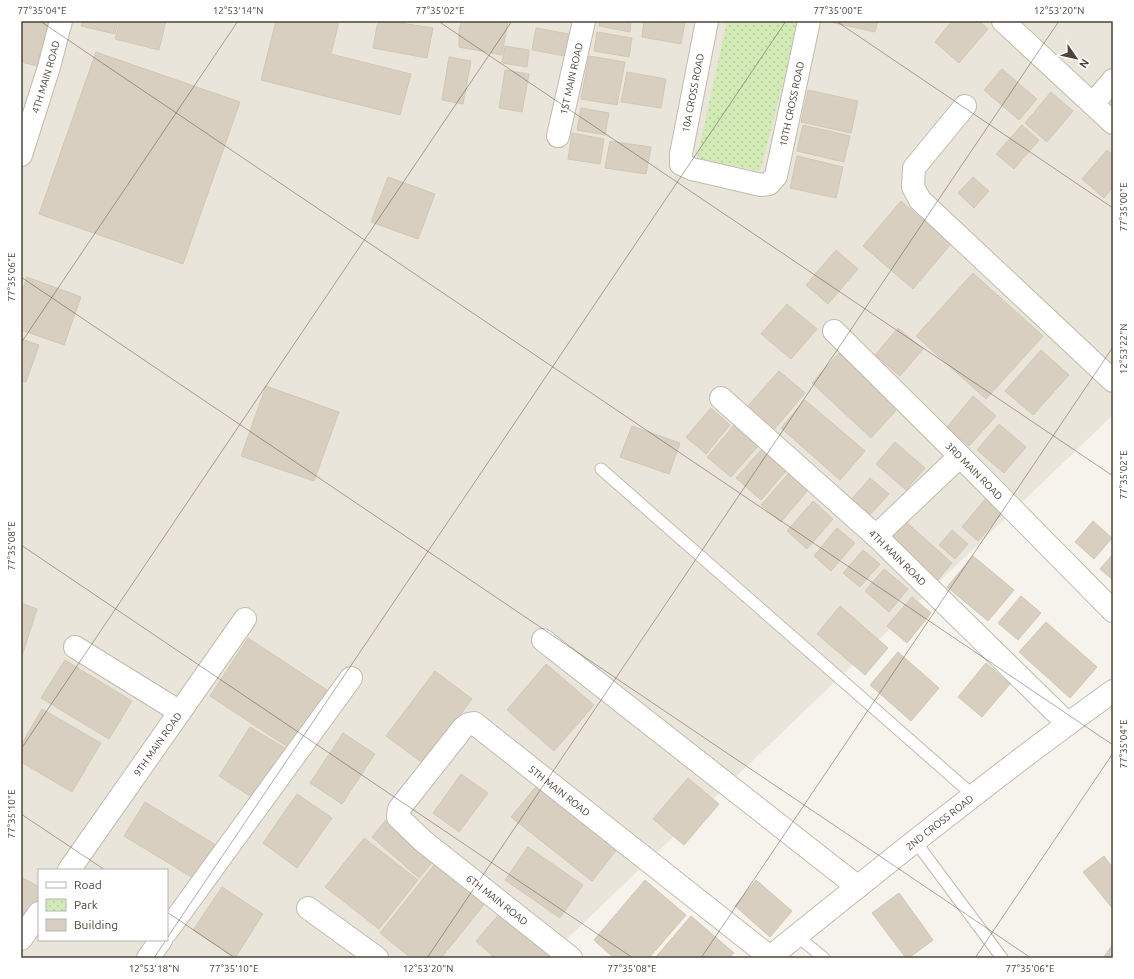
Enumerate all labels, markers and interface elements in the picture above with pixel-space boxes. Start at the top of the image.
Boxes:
text: 77°35'04"E [17,5,67,16]
text: 12°53'14"N [213,5,263,16]
text: 77°35'02"E [415,5,465,16]
text: 77°35'00"E [813,5,863,16]
text: 12°53'20"N [1034,5,1084,16]
north arrow [1056,38,1096,78]
street label: 4TH MAIN ROAD [29,39,61,114]
street label: 1ST MAIN ROAD [558,41,584,115]
street label: 10A CROSS ROAD [680,52,706,134]
text: N [1077,57,1092,70]
street label: 10TH CROSS ROAD [777,60,806,147]
text: 77°35'00"E [1118,182,1129,232]
text: 77°35'06"E [6,252,17,302]
text: 12°53'22"N [1118,324,1129,374]
street label: 3RD MAIN ROAD [944,440,1005,501]
text: 77°35'02"E [1118,450,1129,500]
text: 77°35'08"E [6,521,17,571]
street label: 4TH MAIN ROAD [867,527,928,588]
street label: 9TH MAIN ROAD [131,710,183,778]
text: 77°35'04"E [1118,719,1129,769]
street label: 5TH MAIN ROAD [527,763,592,818]
text: 77°35'10"E [6,789,17,839]
street label: 2ND CROSS ROAD [904,792,975,852]
legend [38,869,168,941]
street label: 6TH MAIN ROAD [464,873,530,927]
text: Road [74,878,102,891]
text: Park [74,898,98,911]
text: Building [74,918,118,931]
text: 12°53'18"N [129,963,179,974]
text: 77°35'10"E [209,963,259,974]
text: 12°53'20"N [403,963,453,974]
text: 77°35'08"E [607,963,657,974]
text: 77°35'06"E [1005,963,1055,974]

